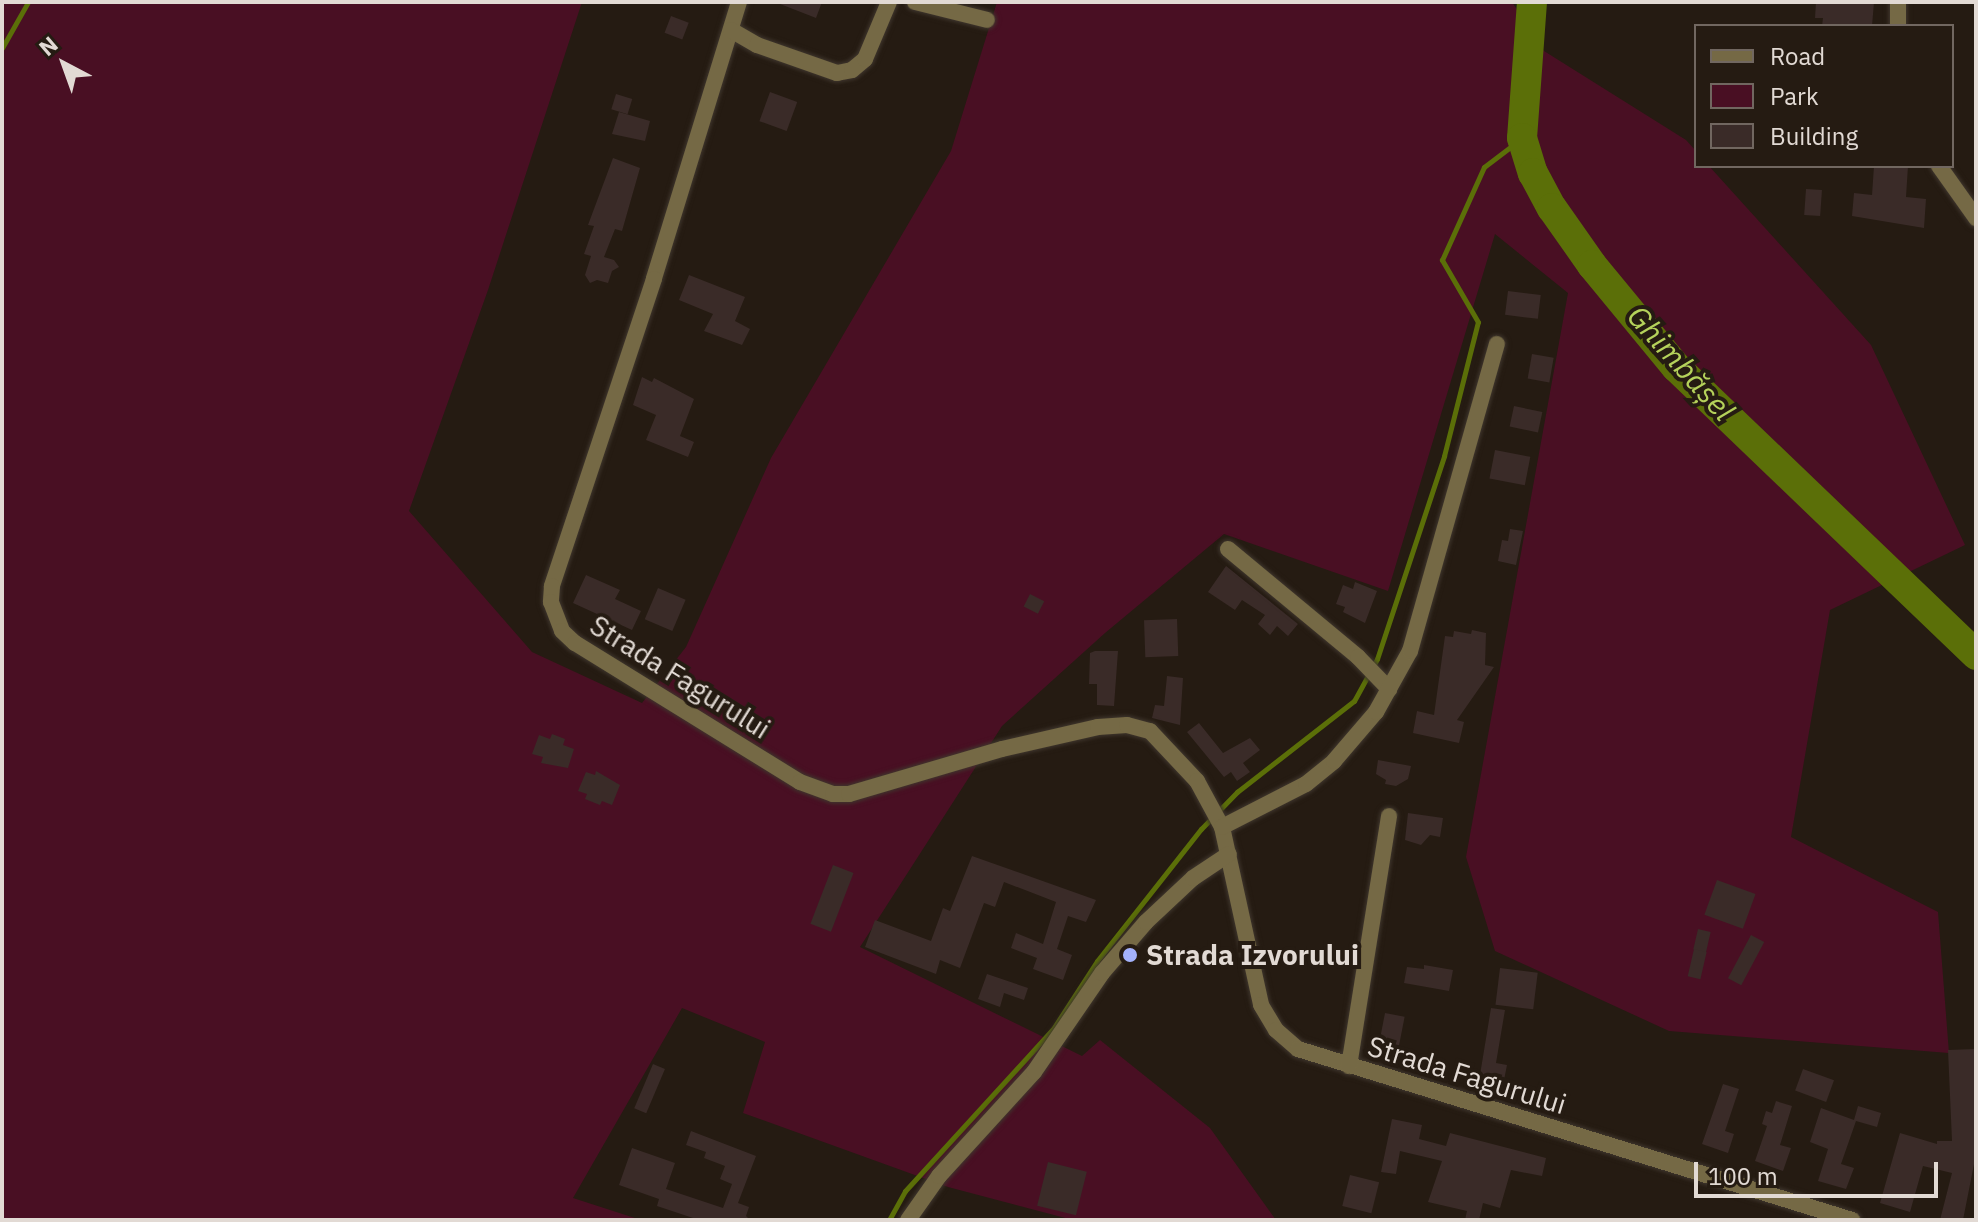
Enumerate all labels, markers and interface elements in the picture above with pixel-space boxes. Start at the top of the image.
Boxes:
north arrow [24,24,104,104]
legend [1694,24,1954,168]
text: N [32,29,63,62]
text: Road [1770,40,1825,72]
text: Park [1770,80,1819,112]
text: Building [1770,120,1858,152]
water label: Ghimbășel [1620,298,1742,428]
street label: Strada Fagurului [584,608,776,746]
place label: Strada Izvorului [1146,938,1359,972]
marker: Strada Izvorului [1121,946,1139,964]
street label: Strada Fagurului [1364,1029,1570,1121]
scale bar [1698,1146,1942,1196]
text: 100 m [1708,1160,1778,1192]

